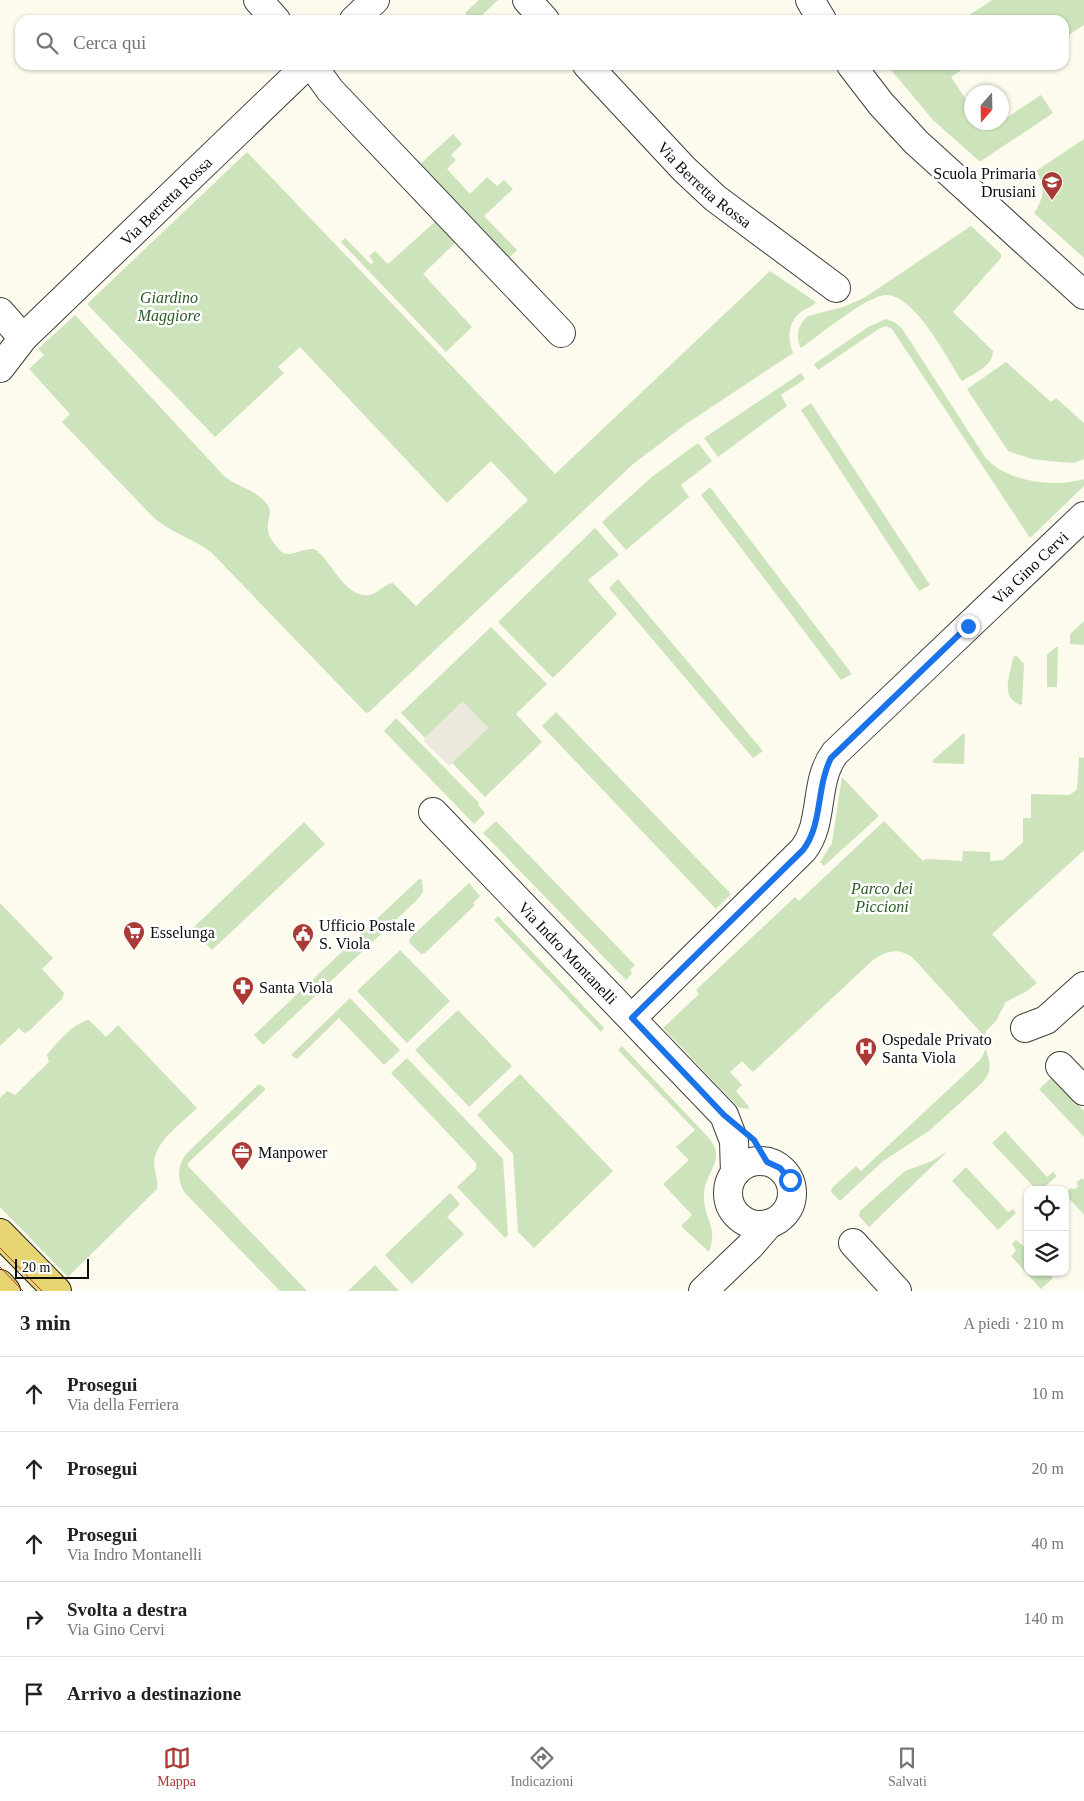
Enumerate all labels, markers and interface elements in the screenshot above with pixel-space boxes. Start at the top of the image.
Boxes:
search box [15,15,1069,70]
icon: search [33,29,61,57]
text: Cerca qui [73,32,146,53]
north arrow [964,85,1009,130]
street label: Via Berretta Rossa [654,139,755,231]
street label: Via Berretta Rossa [117,153,215,249]
place label: Scuola Primaria Drusiani [933,165,1037,200]
school or university icon: Scuola Primaria Drusiani [1040,170,1064,201]
park label: Giardino Maggiore [137,289,200,325]
street label: Via Gino Cervi [989,528,1072,608]
route end [957,615,980,638]
park label: Parco dei Piccioni [850,880,913,915]
street label: Via Indro Montanelli [515,898,621,1008]
place label: Ufficio Postale S. Viola [319,917,415,952]
supermarket icon: Esselunga [122,920,146,951]
public building icon: Ufficio Postale S. Viola [291,922,315,953]
place label: Esselunga [150,924,215,942]
pharmacy icon: Santa Viola [231,975,255,1006]
place label: Santa Viola [259,979,333,996]
place label: Ospedale Privato Santa Viola [882,1031,992,1066]
hospital icon: Ospedale Privato Santa Viola [854,1036,878,1067]
office icon: Manpower [230,1140,254,1171]
place label: Manpower [258,1144,328,1162]
route start [779,1169,802,1192]
map controls [1024,1186,1069,1276]
button: locate [1024,1186,1069,1231]
button: layers [1024,1231,1069,1276]
scale bar [15,1256,89,1279]
text: 20 m [22,1260,50,1275]
text: 3 min [20,1311,71,1335]
text: A piedi · 210 m [964,1315,1064,1332]
text: Prosegui [67,1374,137,1395]
icon: ahead [20,1380,48,1408]
text: 10 m [1032,1385,1064,1402]
text: Via della Ferriera [67,1396,179,1413]
icon: ahead [20,1455,48,1483]
text: Prosegui [67,1458,137,1479]
text: 20 m [1032,1460,1064,1477]
text: Prosegui [67,1524,137,1545]
icon: ahead [20,1530,48,1558]
text: 40 m [1032,1535,1064,1552]
text: Via Indro Montanelli [67,1546,202,1563]
text: Svolta a destra [67,1599,187,1620]
icon: right [20,1605,48,1633]
text: 140 m [1024,1610,1064,1627]
text: Via Gino Cervi [67,1621,165,1638]
icon: arrive [20,1680,48,1708]
text: Arrivo a destinazione [67,1683,241,1704]
tab: Mappa [157,1744,196,1790]
tab: Indicazioni [511,1744,573,1790]
tab: Salvati [888,1744,927,1790]

